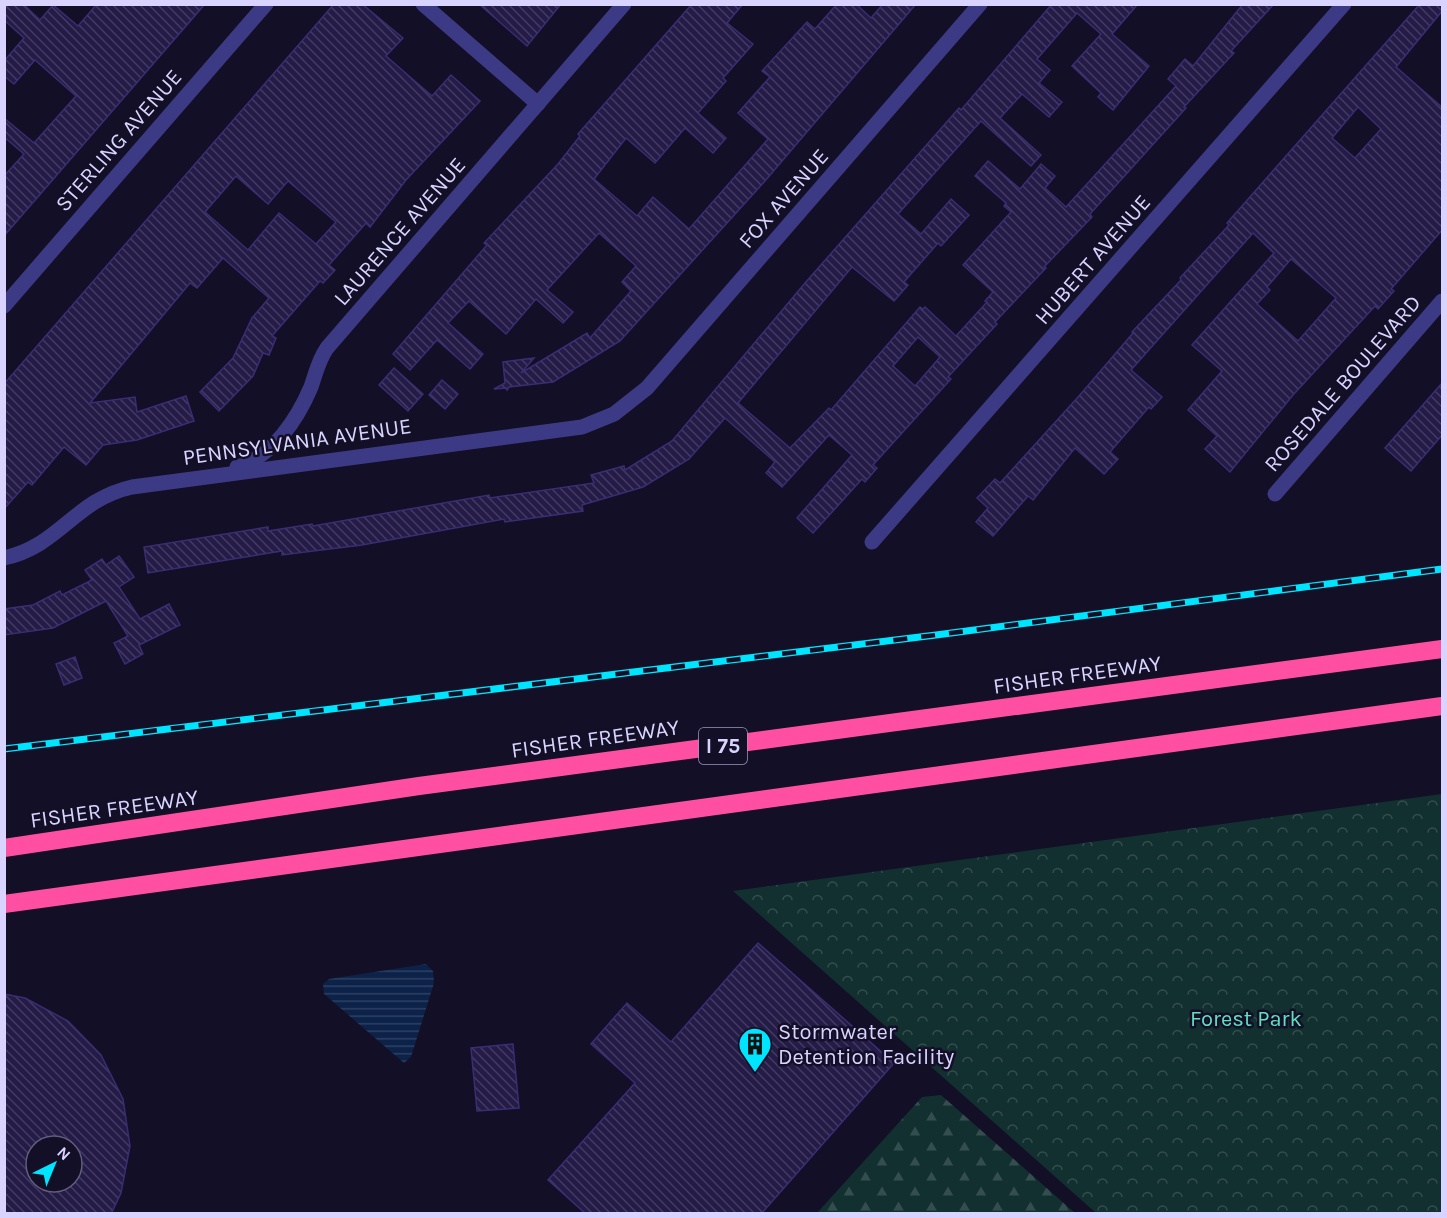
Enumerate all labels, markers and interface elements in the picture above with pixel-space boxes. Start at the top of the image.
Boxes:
street label: STERLING AVENUE [50,64,187,217]
street label: FOX AVENUE [733,144,834,254]
street label: LAURENCE AVENUE [328,152,471,311]
street label: HUBERT AVENUE [1029,189,1156,330]
street label: ROSEDALE BOULEVARD [1259,290,1427,477]
street label: PENNSYLVANIA AVENUE [181,413,413,471]
street label: FISHER FREEWAY [991,650,1163,700]
street label: FISHER FREEWAY [509,714,681,764]
road number: I 75 [699,728,747,764]
street label: FISHER FREEWAY [28,784,200,834]
park label: Forest Park [1190,1006,1302,1032]
place label: Stormwater Detention Facility [778,1019,954,1070]
building icon: Stormwater Detention Facility [737,1026,773,1073]
north arrow [24,1134,84,1194]
text: N [53,1143,75,1164]

